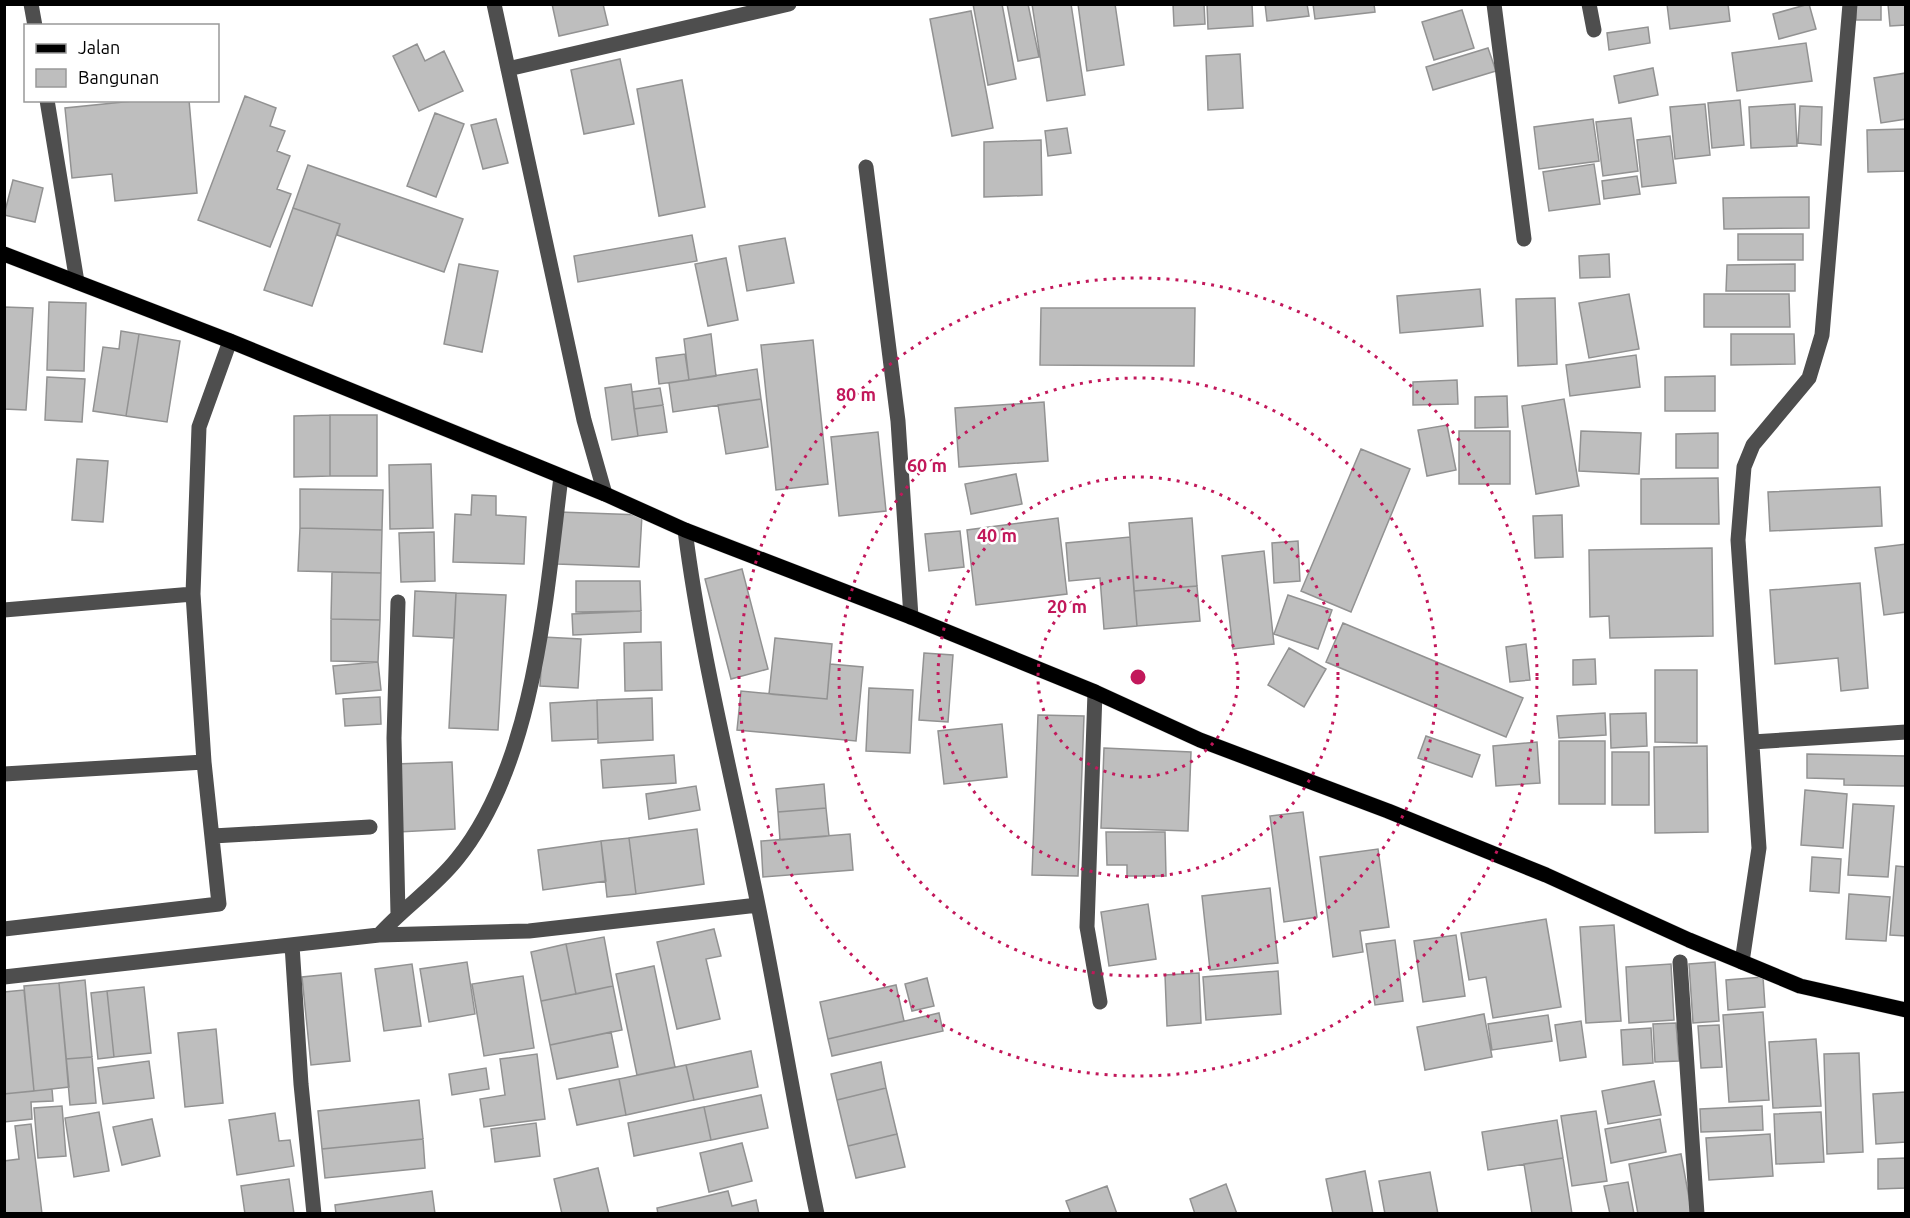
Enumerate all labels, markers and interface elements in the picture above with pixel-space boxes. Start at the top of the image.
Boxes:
legend [24,24,219,102]
text: Jalan [78,37,120,57]
text: Bangunan [78,67,159,87]
text: 80 m [836,384,876,404]
text: 60 m [907,455,947,475]
text: 40 m [977,525,1017,545]
text: 20 m [1047,596,1087,616]
centre of rings [1128,667,1148,687]

